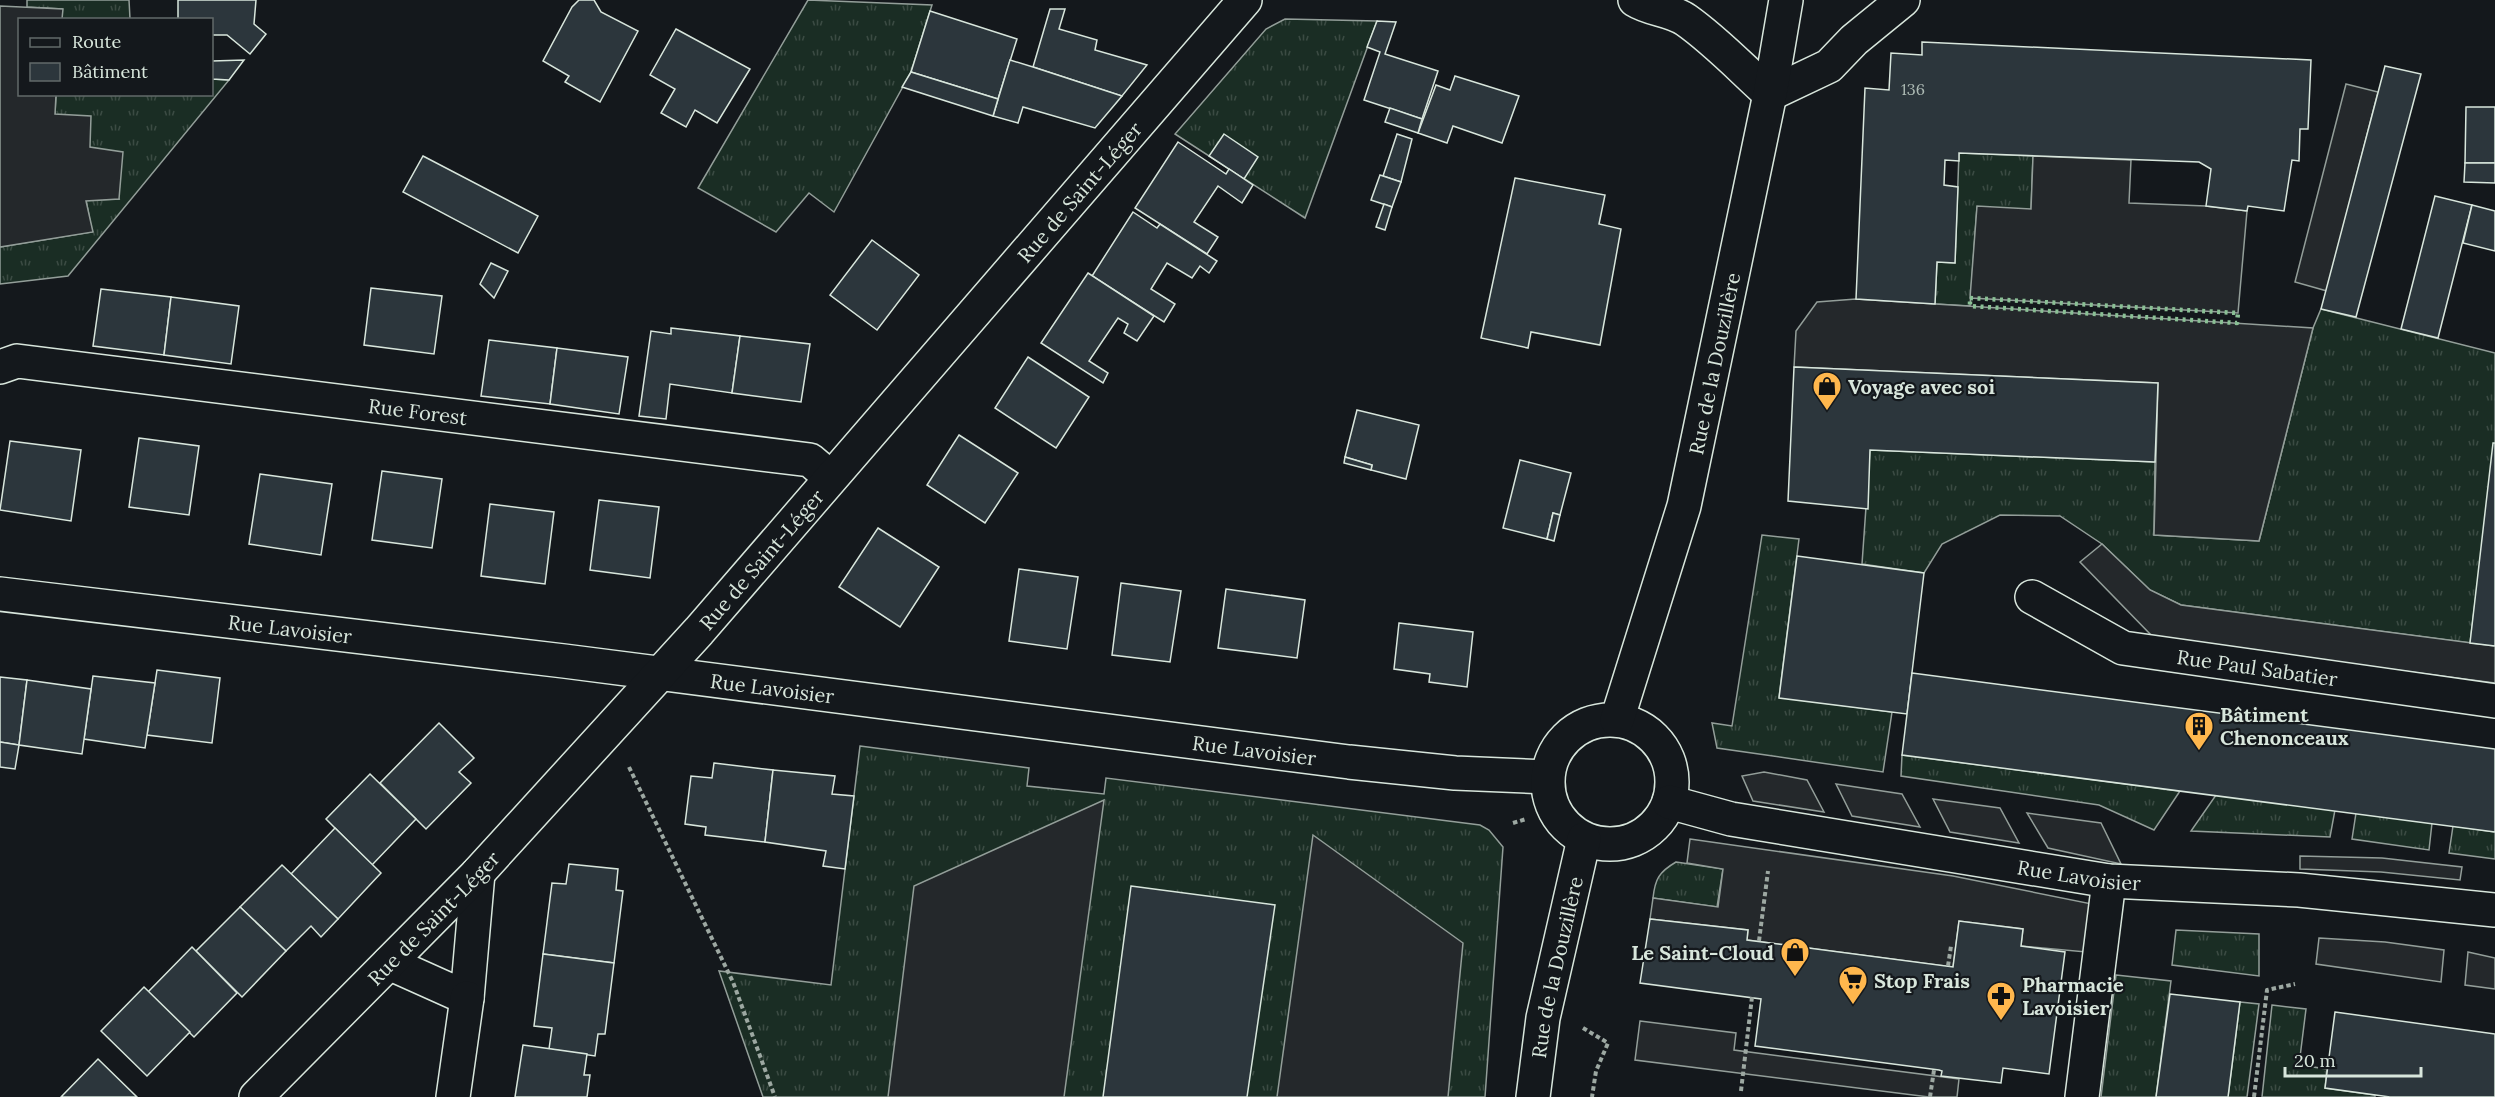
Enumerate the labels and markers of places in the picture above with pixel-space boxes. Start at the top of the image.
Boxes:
shop icon: Voyage avec soi [1811,370,1843,412]
place label: Voyage avec soi [1848,374,1995,399]
place label: Bâtiment Chenonceaux [2220,702,2349,750]
building icon: Bâtiment Chenonceaux [2183,710,2215,752]
shop icon: Le Saint-Cloud [1779,936,1811,978]
place label: Le Saint-Cloud [1631,940,1774,965]
supermarket icon: Stop Frais [1837,964,1869,1006]
place label: Stop Frais [1874,968,1970,993]
place label: Pharmacie Lavoisier [2022,972,2124,1020]
pharmacy icon: Pharmacie Lavoisier [1985,980,2017,1022]

